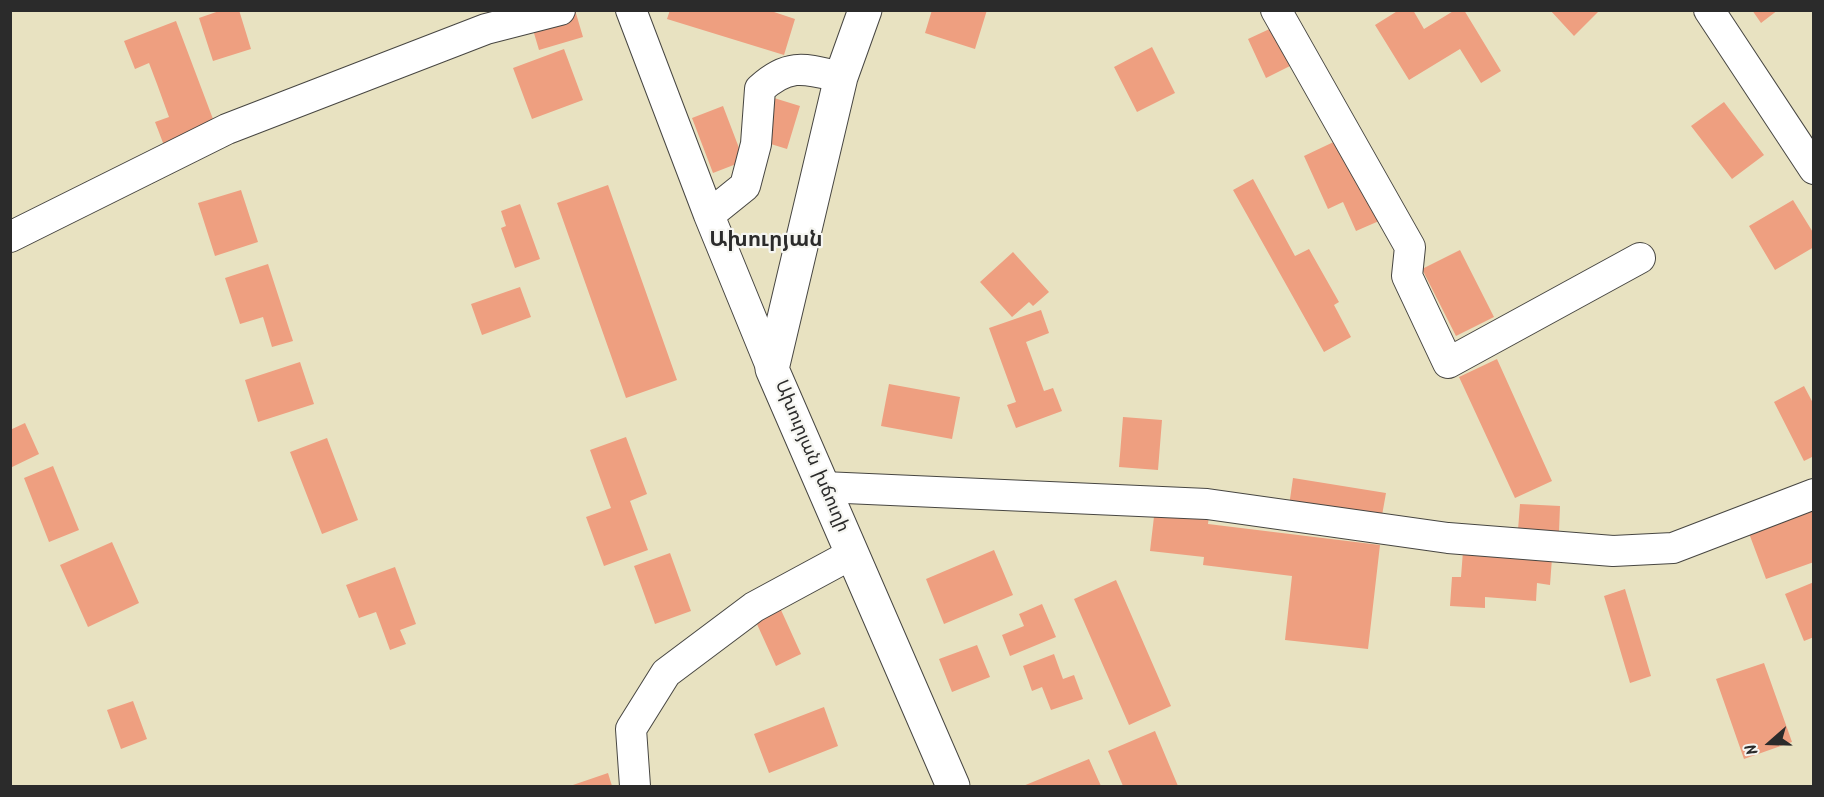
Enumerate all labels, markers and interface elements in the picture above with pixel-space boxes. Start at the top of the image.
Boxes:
district label: Ախուրյան [709,229,823,255]
street label: Ախուրյան խճուղի [768,378,852,536]
north arrow [1740,713,1800,773]
text: N [1739,740,1766,758]

